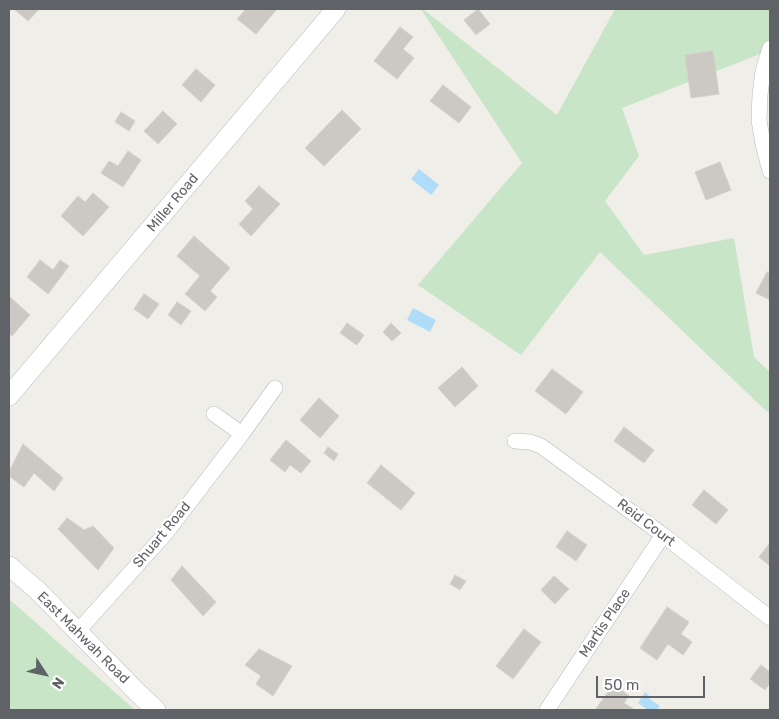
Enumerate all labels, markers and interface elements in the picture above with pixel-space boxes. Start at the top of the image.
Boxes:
street label: Miller Road [144,170,202,236]
street label: Reid Court [614,496,678,550]
street label: Shuart Road [130,499,194,571]
street label: Martis Place [576,585,634,661]
street label: East Mahwah Road [33,588,133,688]
north arrow [20,649,70,699]
scale bar [599,666,708,698]
text: N [48,674,68,692]
text: 50 m [604,676,639,694]

